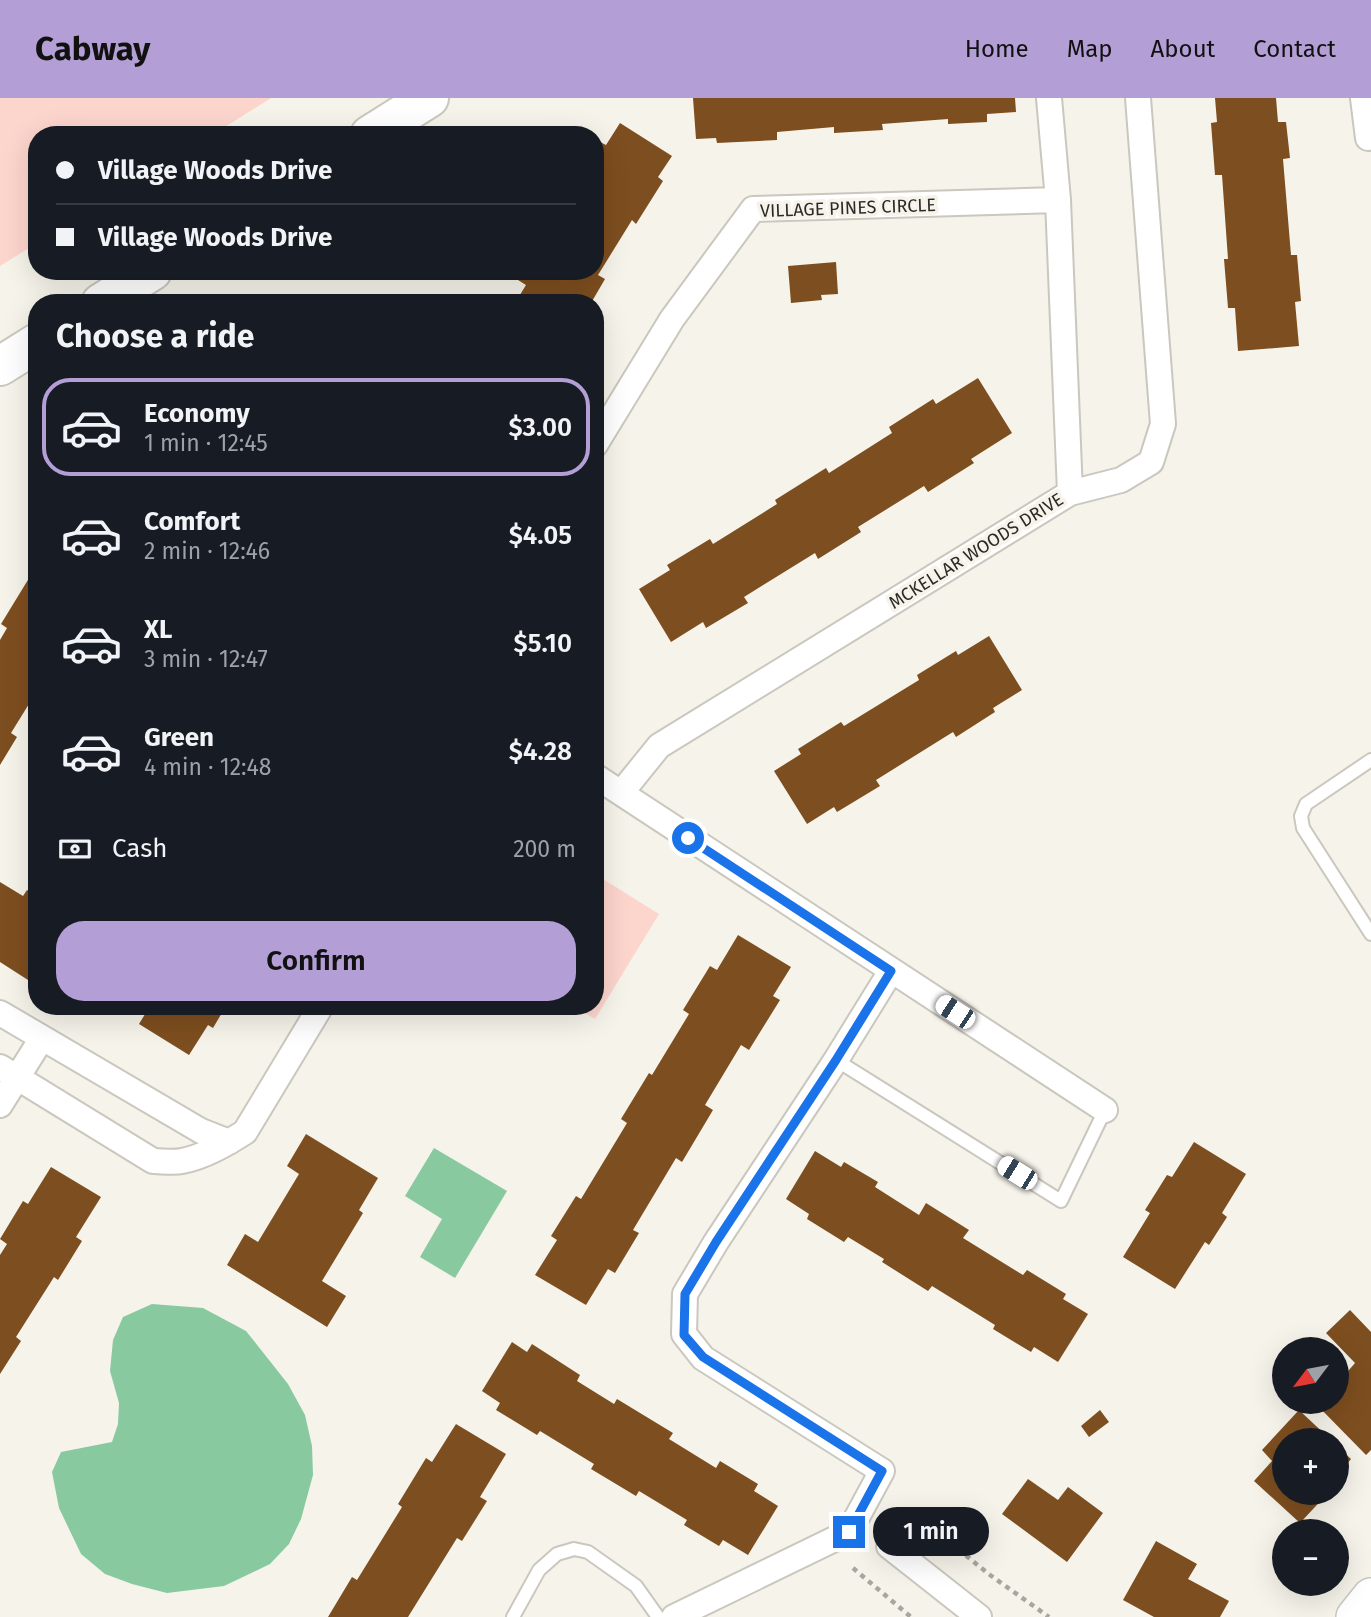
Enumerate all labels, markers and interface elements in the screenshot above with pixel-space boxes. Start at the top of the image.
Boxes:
text: Cabway [35,29,150,69]
text: Home [965,35,1029,63]
text: Map [1067,35,1113,63]
text: About [1151,35,1215,63]
text: Contact [1253,35,1336,63]
text: Village Woods Drive [98,155,332,186]
street label: VILLAGE PINES CIRCLE [760,194,936,222]
text: Village Woods Drive [98,222,332,253]
text: Choose a ride [56,317,254,355]
icon: car [60,396,123,459]
text: Economy [144,398,250,429]
text: $3.00 [508,412,572,443]
text: 1 min · 12:45 [144,429,268,457]
street label: MCKELLAR WOODS DRIVE [885,488,1067,614]
icon: car [60,504,123,567]
text: Comfort [144,506,240,537]
text: $4.05 [509,520,572,551]
text: 2 min · 12:46 [144,537,270,565]
icon: car [60,612,123,675]
text: XL [144,614,172,645]
text: $5.10 [514,628,572,659]
text: 3 min · 12:47 [144,645,268,673]
icon: car [60,720,123,783]
text: Green [144,722,214,753]
text: $4.28 [509,736,572,767]
text: 4 min · 12:48 [144,753,271,781]
route start [672,822,704,854]
icon: cash [56,830,94,868]
text: Cash [112,833,168,864]
text: 200 m [513,835,576,863]
button: Confirm [56,921,576,1001]
car [932,992,979,1032]
car [994,1153,1041,1193]
north arrow [1272,1337,1349,1414]
map controls [1272,1337,1349,1596]
button: + [1272,1428,1349,1505]
callout: 1 min [874,1508,989,1556]
route end [833,1516,865,1548]
text: 1 min [903,1517,959,1545]
button: − [1272,1519,1349,1596]

